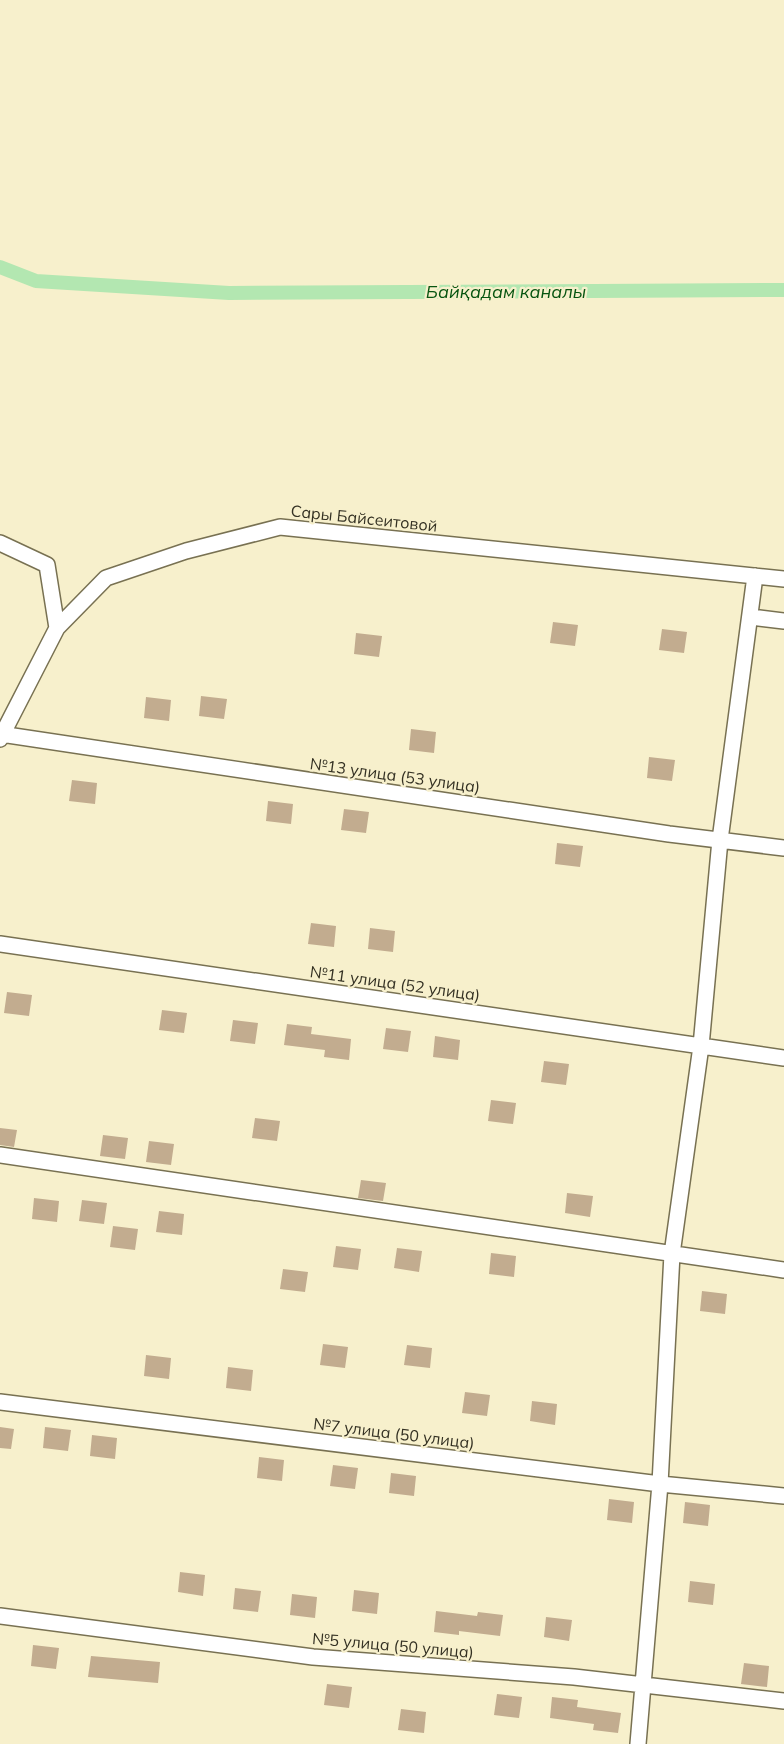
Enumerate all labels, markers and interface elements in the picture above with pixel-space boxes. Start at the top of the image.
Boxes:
water label: Байқадам каналы [426,280,586,303]
street label: Сары Байсеитовой [290,500,438,536]
street label: №13 улица (53 улица) [309,753,481,797]
street label: №11 улица (52 улица) [309,961,481,1005]
street label: №7 улица (50 улица) [312,1413,476,1453]
street label: №5 улица (50 улица) [311,1628,475,1662]

